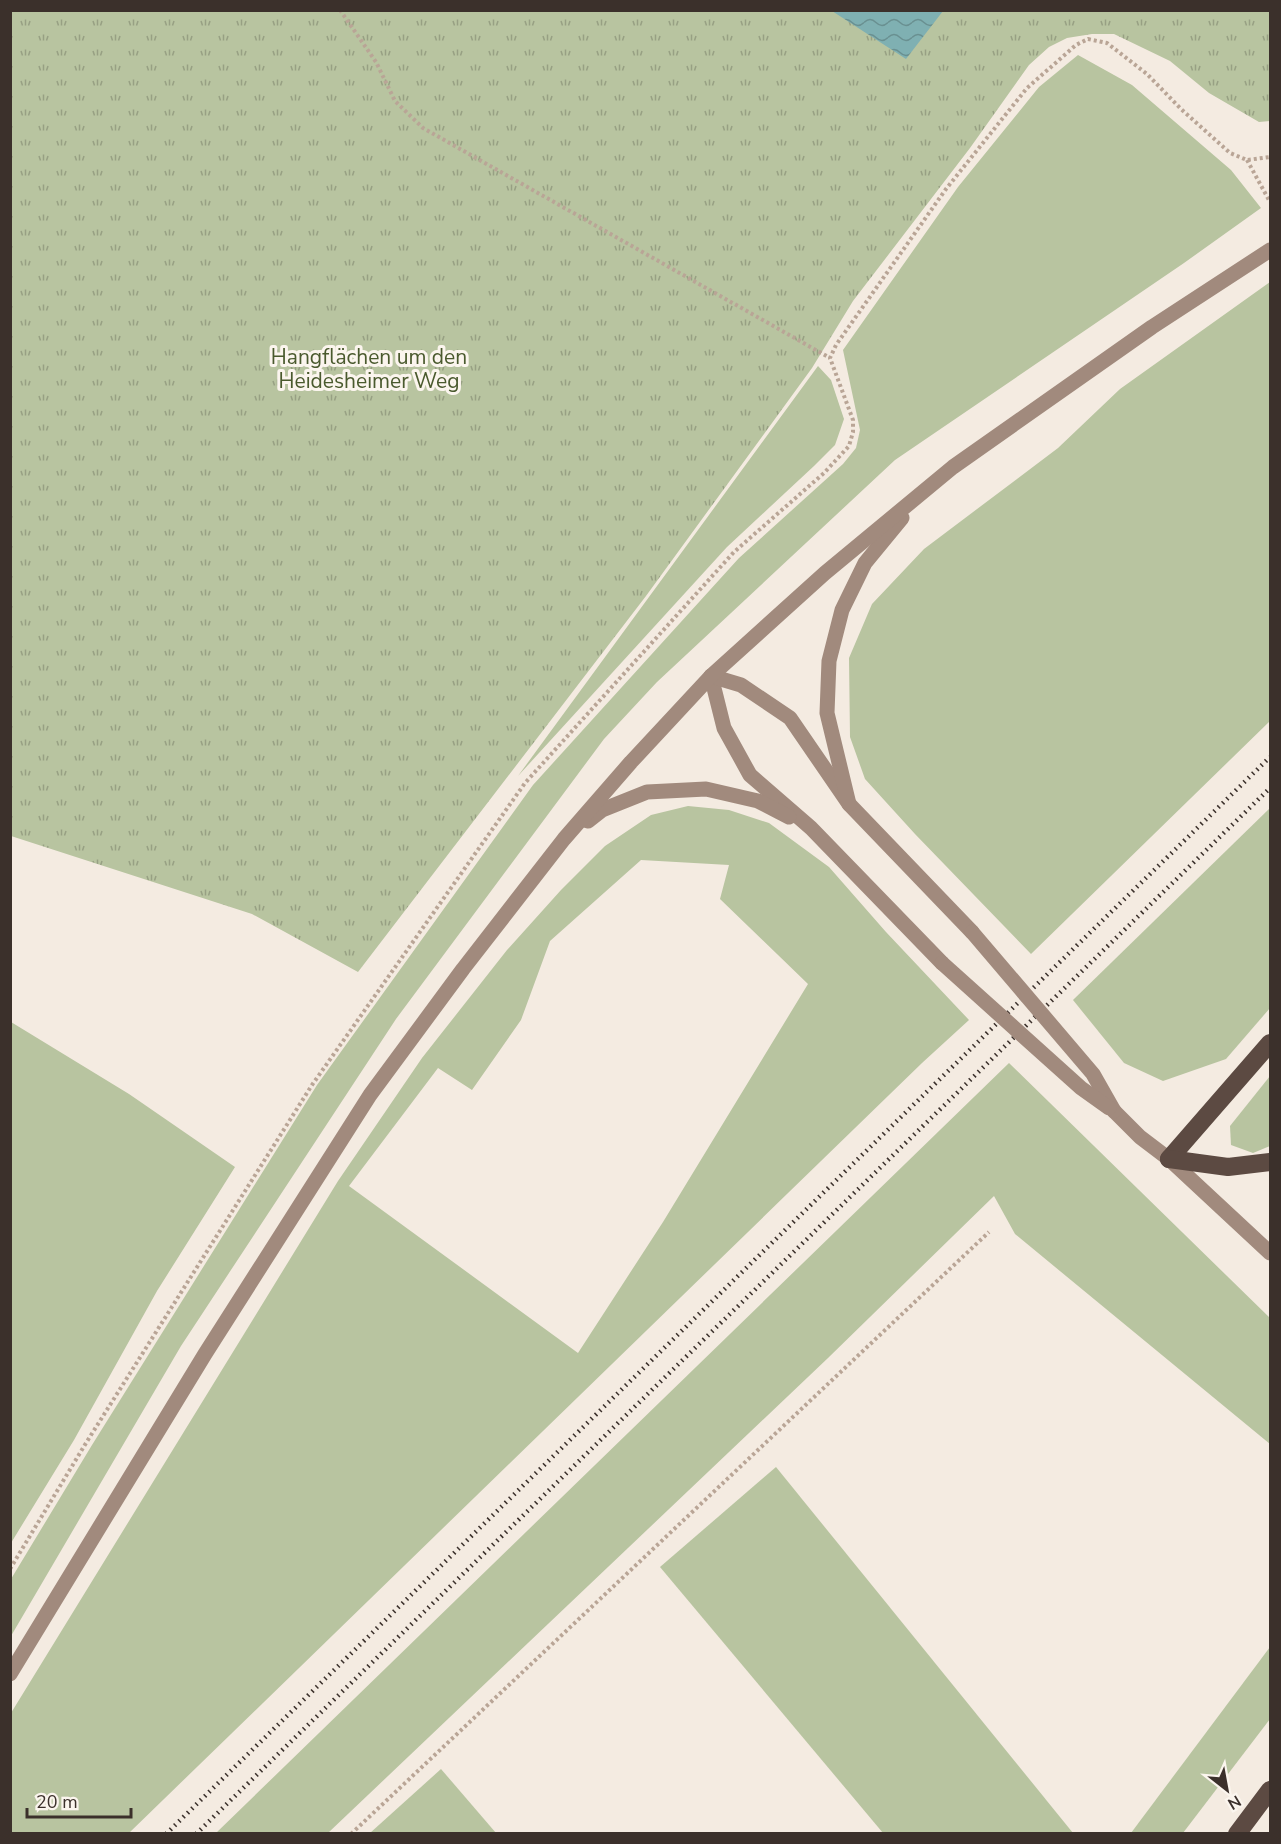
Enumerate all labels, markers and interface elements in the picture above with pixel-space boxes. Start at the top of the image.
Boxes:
park label: Hangflächen um den Heidesheimer Weg [271,343,467,395]
north arrow [1197,1760,1257,1820]
scale bar [27,1781,130,1819]
text: N [1223,1789,1245,1815]
text: 20 m [36,1790,78,1814]

